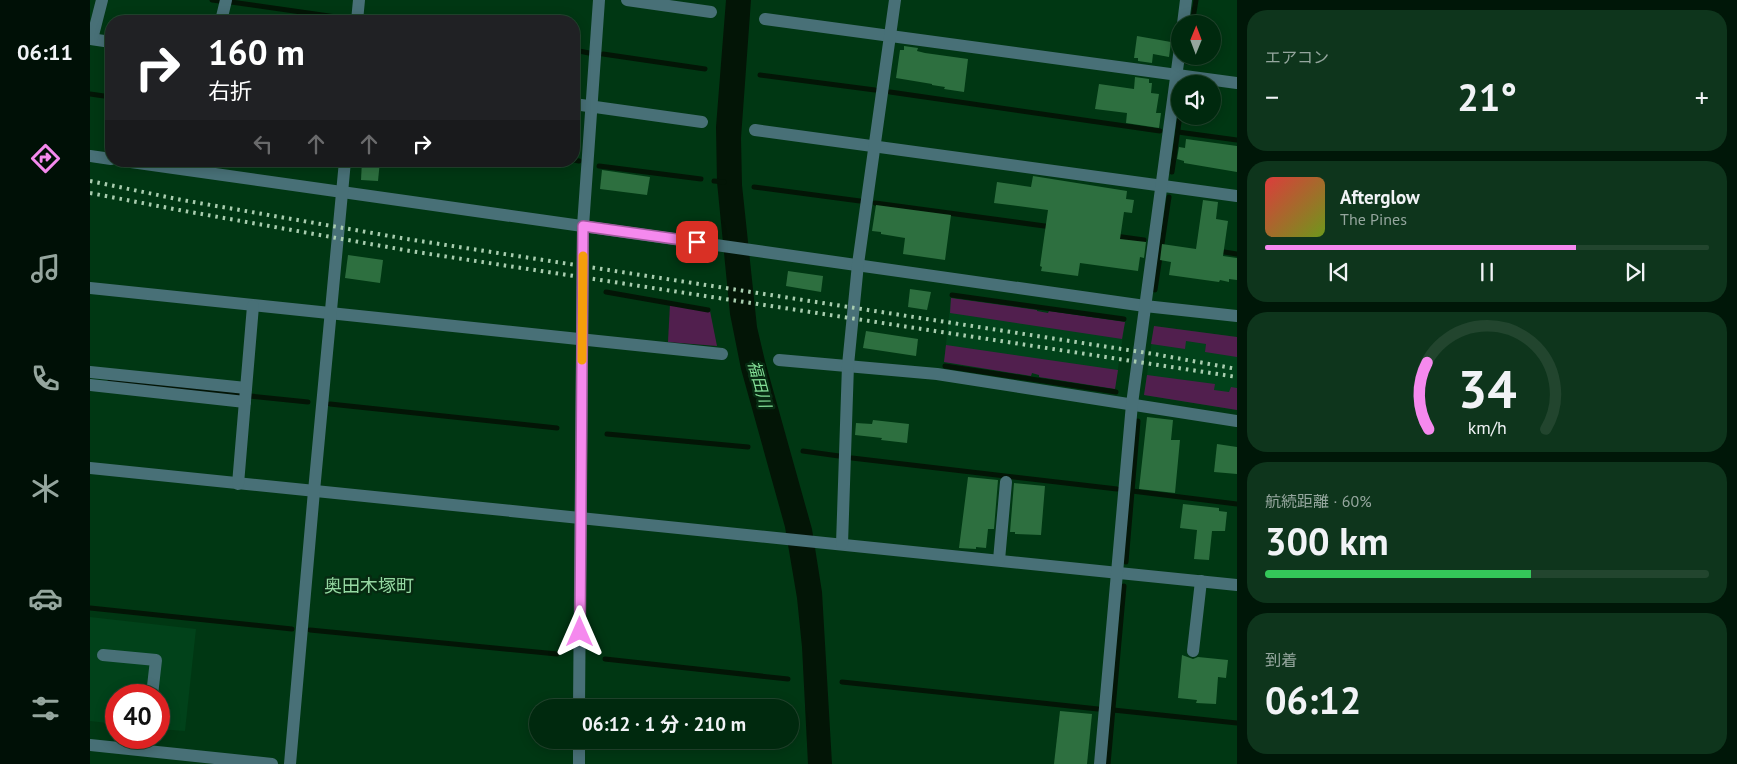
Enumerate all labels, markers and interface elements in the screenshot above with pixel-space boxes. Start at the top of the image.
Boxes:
north arrow [1171,15,1221,65]
map controls [1171,15,1221,125]
text: 160 m [208,29,305,75]
icon: right [125,35,190,100]
text: 06:11 [17,38,73,66]
text: エアコン [1265,47,1329,67]
text: 21° [1457,72,1517,121]
button: sound [1171,75,1221,125]
text: 右折 [208,77,252,105]
text: − [1265,78,1279,115]
text: + [1695,78,1709,115]
icon: left [249,130,277,158]
icon: ahead [302,130,330,158]
icon: ahead [355,130,383,158]
icon: right [408,130,436,158]
icon: directions [28,141,63,176]
text: Afterglow [1340,185,1420,209]
text: The Pines [1340,209,1407,229]
pin [676,221,718,263]
icon: arrive [683,228,711,256]
icon: music [28,251,63,286]
icon: previous [1325,258,1353,286]
icon: pause [1473,258,1501,286]
icon: next [1621,258,1649,286]
text: 34 [1458,355,1516,422]
water label: 福田川 [744,358,776,412]
icon: phone [28,361,63,396]
text: km/h [1467,416,1507,439]
icon: climate [28,471,63,506]
text: 航続距離 · 60% [1265,491,1372,511]
text: 300 km [1265,516,1389,565]
district label: 奥田木塚町 [324,574,414,597]
icon: car [28,581,63,616]
position arrow [553,605,605,657]
text: 到着 [1265,650,1297,670]
text: 06:12 [1265,675,1361,724]
speed limit sign: 40 [105,684,170,749]
icon: filters [28,691,63,726]
text: 06:12 · 1 分 · 210 m [582,712,746,736]

